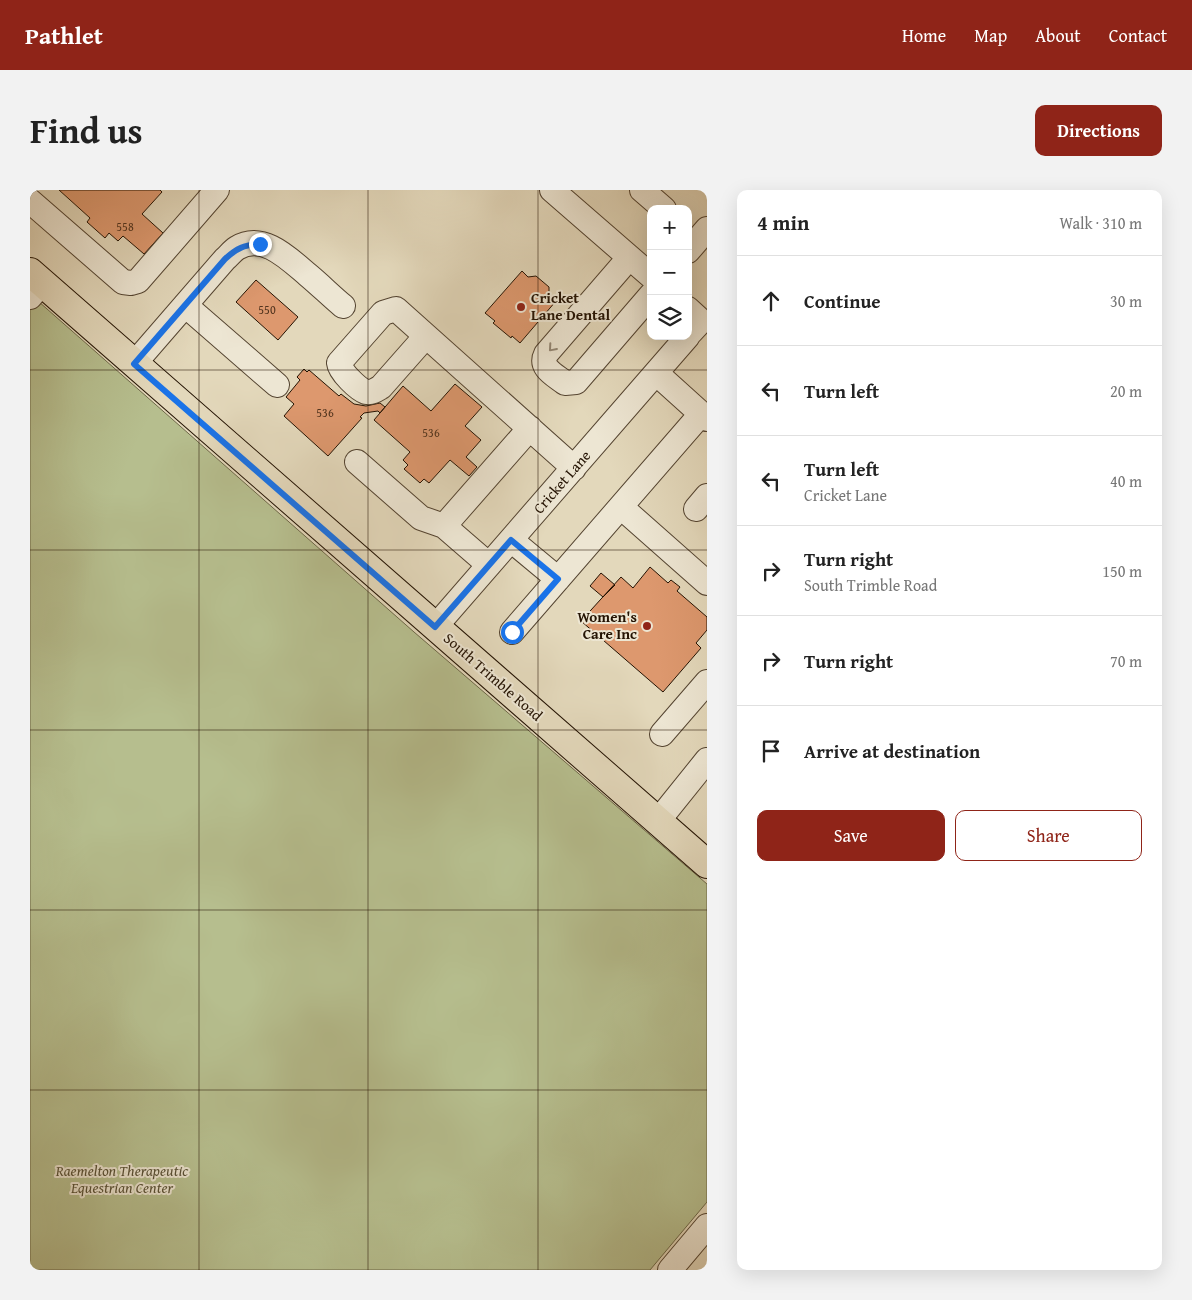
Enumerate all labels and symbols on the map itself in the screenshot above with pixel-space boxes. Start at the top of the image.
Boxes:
house number: 558 [116,218,134,235]
route end [249,233,272,256]
place label: Cricket Lane Dental [531,287,610,325]
house number: 550 [258,301,276,318]
marker: Cricket Lane Dental [515,301,527,313]
one-way arrow [549,342,558,351]
house number: 536 [316,404,334,421]
house number: 536 [422,424,440,441]
street label: Cricket Lane [528,445,595,518]
place label: Women's Care Inc [577,606,637,644]
marker: Women's Care Inc [641,620,653,632]
route start [501,621,524,644]
street label: South Trimble Road [439,628,547,726]
park label: Raemelton Therapeutic Equestrian Center [55,1160,189,1198]

